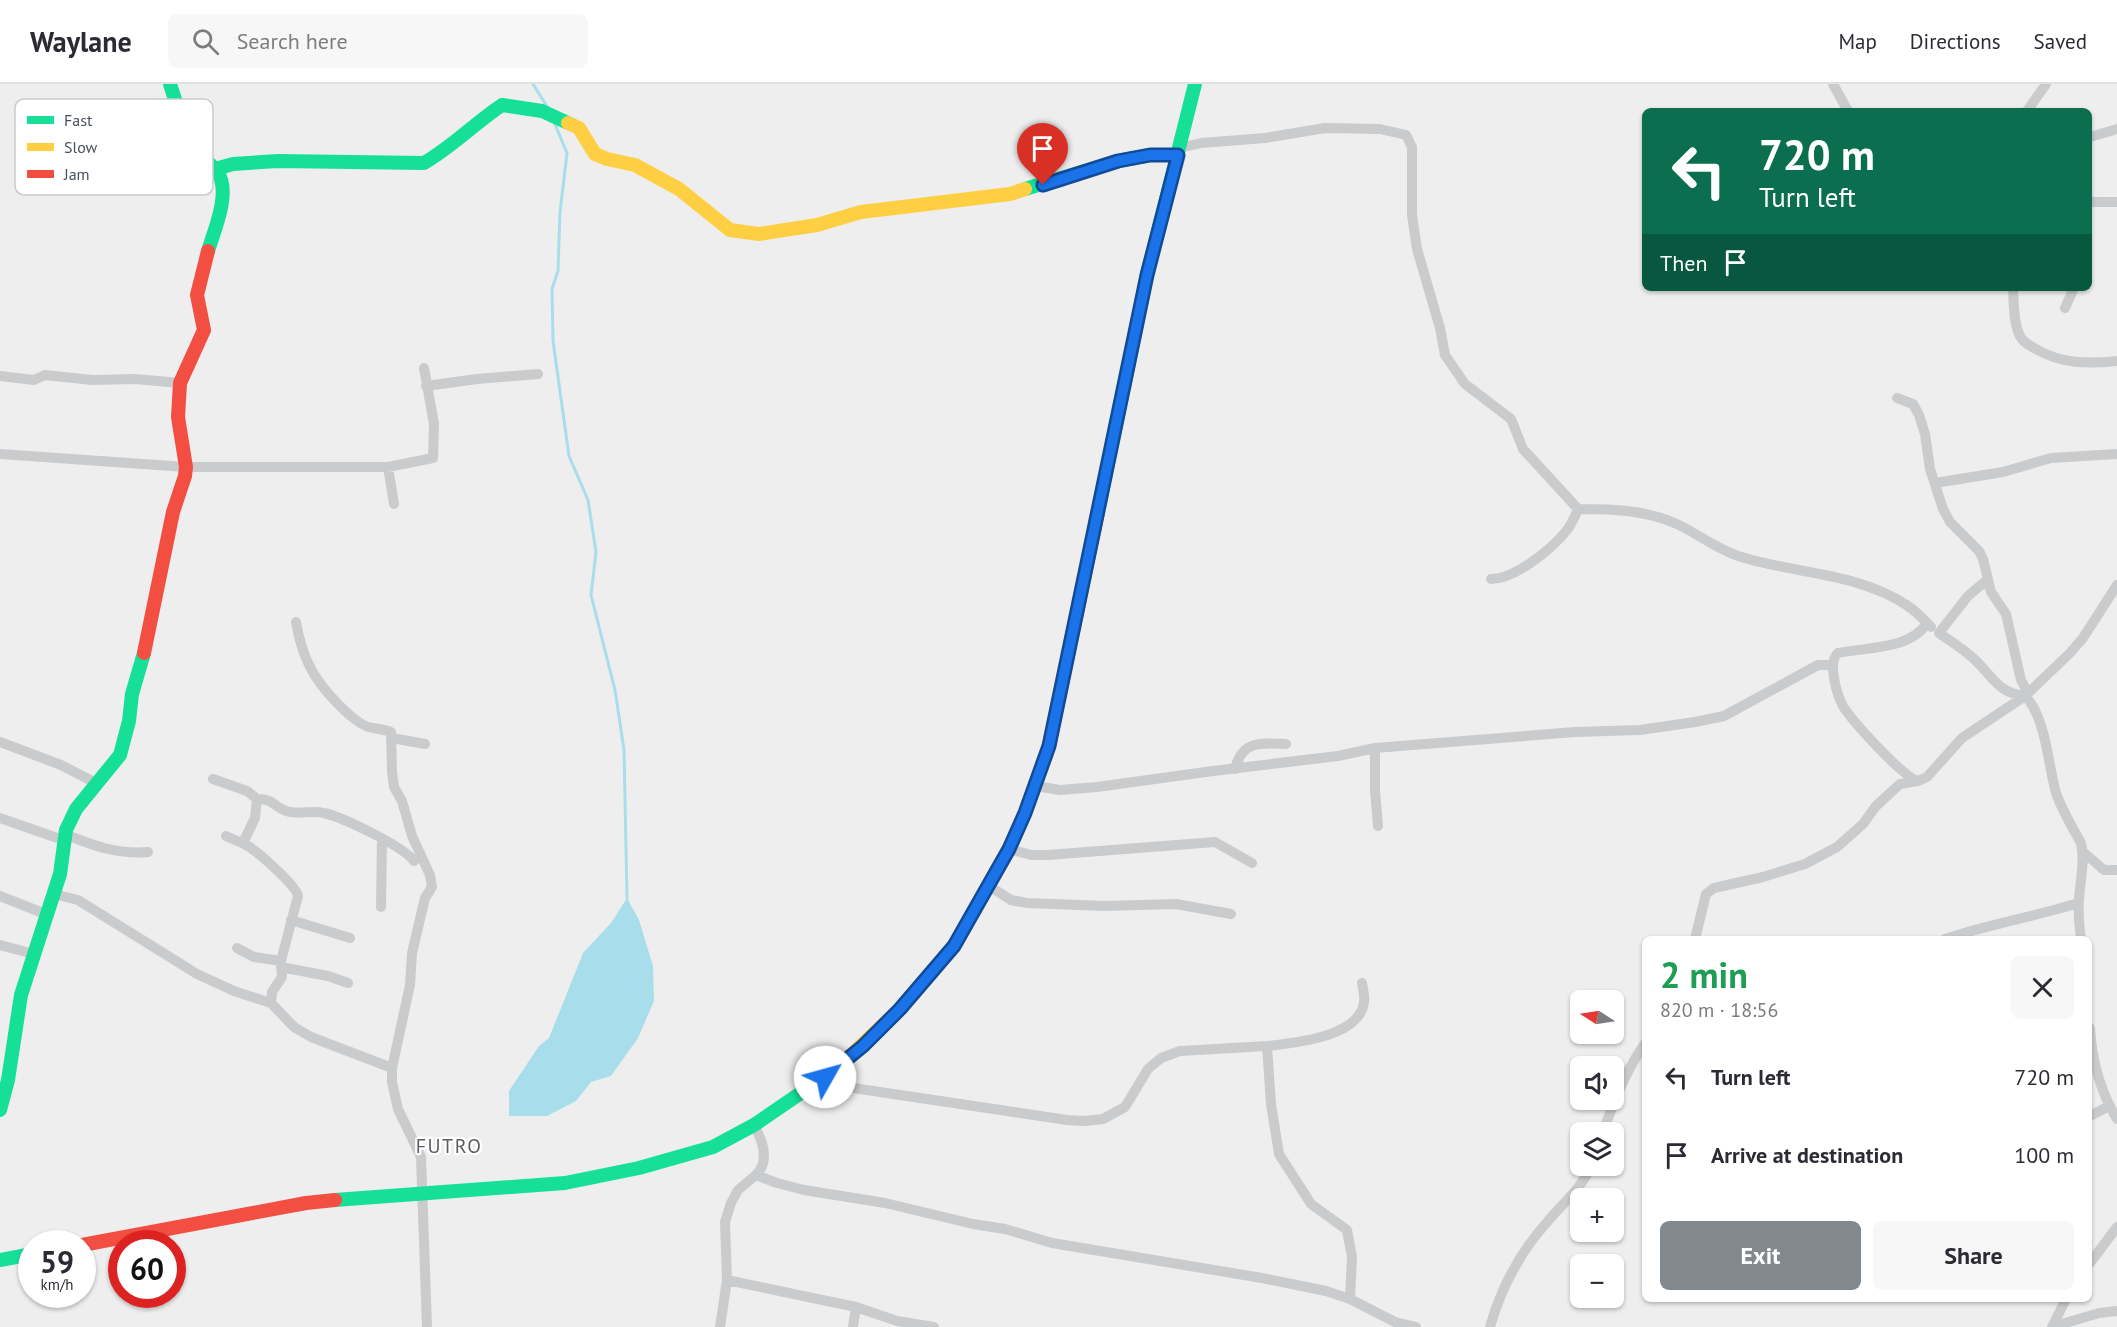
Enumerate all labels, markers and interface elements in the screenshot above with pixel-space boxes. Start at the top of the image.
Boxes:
search box [168,14,588,68]
text: Waylane [30,23,132,60]
icon: search [189,25,222,58]
text: Search here [237,27,348,55]
text: Map [1838,28,1877,55]
text: Directions [1910,28,2001,55]
text: Saved [2034,28,2087,55]
legend [15,99,213,195]
text: Fast [64,110,93,130]
pin [1017,123,1068,185]
text: 720 m [1759,127,1875,182]
icon: arrive [1026,132,1059,165]
icon: left [1660,132,1738,210]
text: Slow [64,137,98,157]
text: Jam [63,164,90,184]
text: Turn left [1759,180,1856,214]
icon: arrive [1719,246,1752,279]
text: Then [1660,249,1707,277]
text: 2 min [1660,951,1748,998]
button: close [2011,956,2074,1019]
north arrow [1570,990,1624,1044]
map controls [1570,990,1624,1308]
text: 820 m · 18:56 [1660,997,1778,1023]
position arrow [793,1045,857,1109]
button: sound [1570,1056,1624,1110]
icon: left [1660,1061,1693,1094]
text: Turn left [1711,1063,1791,1091]
text: 720 m [2014,1063,2074,1091]
button: layers [1570,1122,1624,1176]
district label: FUTRO [416,1133,482,1159]
icon: arrive [1660,1139,1693,1172]
text: Arrive at destination [1711,1141,1903,1169]
text: 100 m [2014,1141,2074,1169]
button: + [1570,1188,1624,1242]
button: Exit [1660,1221,1861,1290]
button: Share [1873,1221,2074,1290]
speed limit sign: 60 [108,1230,186,1308]
text: 59 [40,1242,74,1281]
button: − [1570,1254,1624,1308]
text: km/h [41,1275,73,1294]

